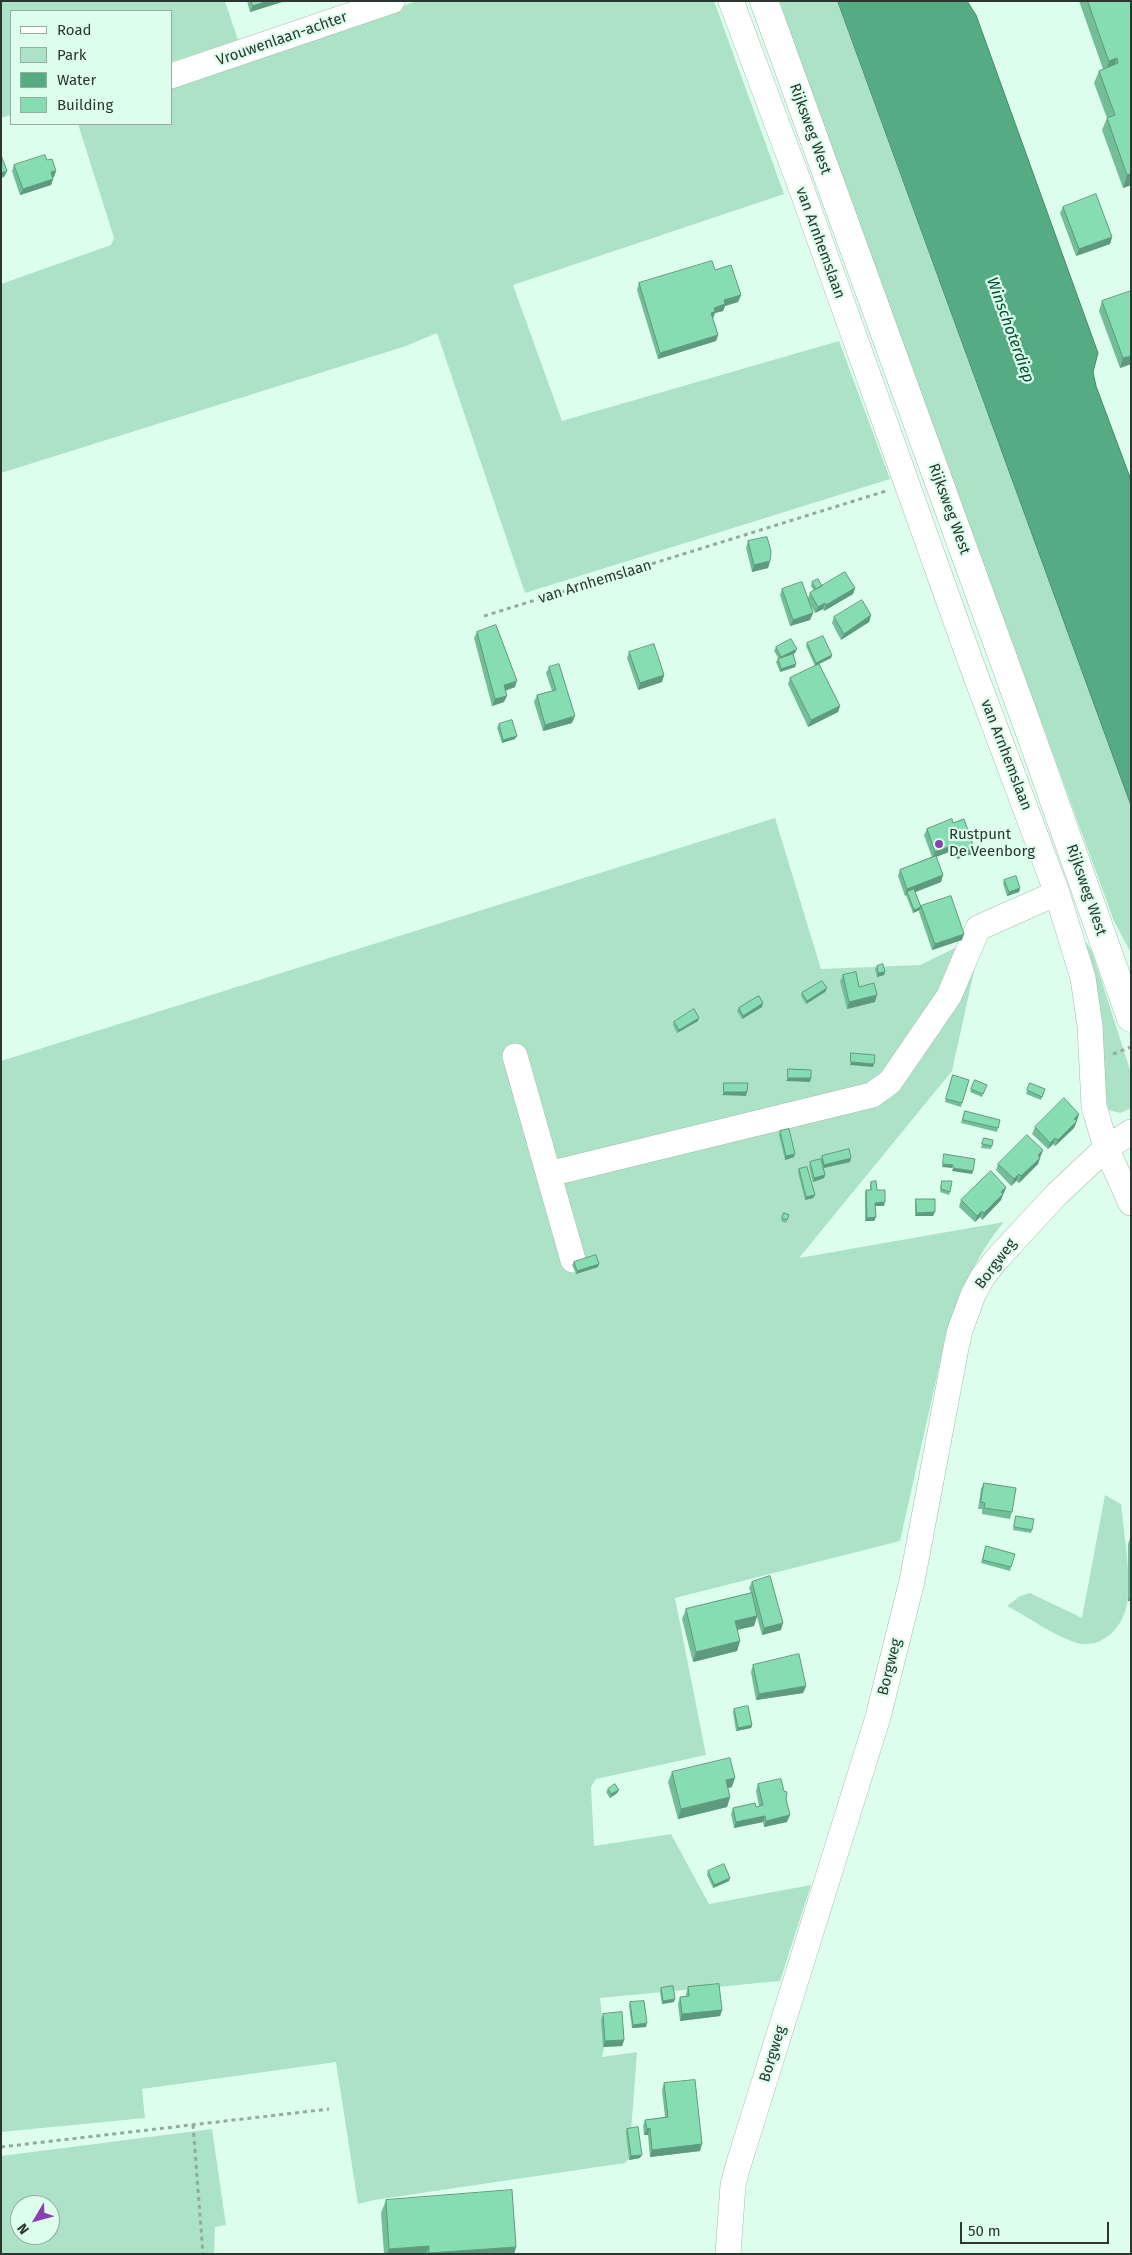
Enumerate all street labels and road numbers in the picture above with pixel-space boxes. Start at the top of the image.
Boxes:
street label: Vrouwenlaan-achter [214,8,350,70]
street label: Rijksweg West [785,81,835,177]
street label: van Arnhemslaan [791,185,849,301]
street label: Rijksweg West [924,461,974,557]
street label: van Arnhemslaan [536,556,654,608]
street label: van Arnhemslaan [977,697,1035,813]
street label: Rijksweg West [1062,842,1110,938]
street label: Borgweg [971,1235,1021,1293]
street label: Borgweg [874,1637,906,1697]
street label: Borgweg [756,2024,790,2084]

